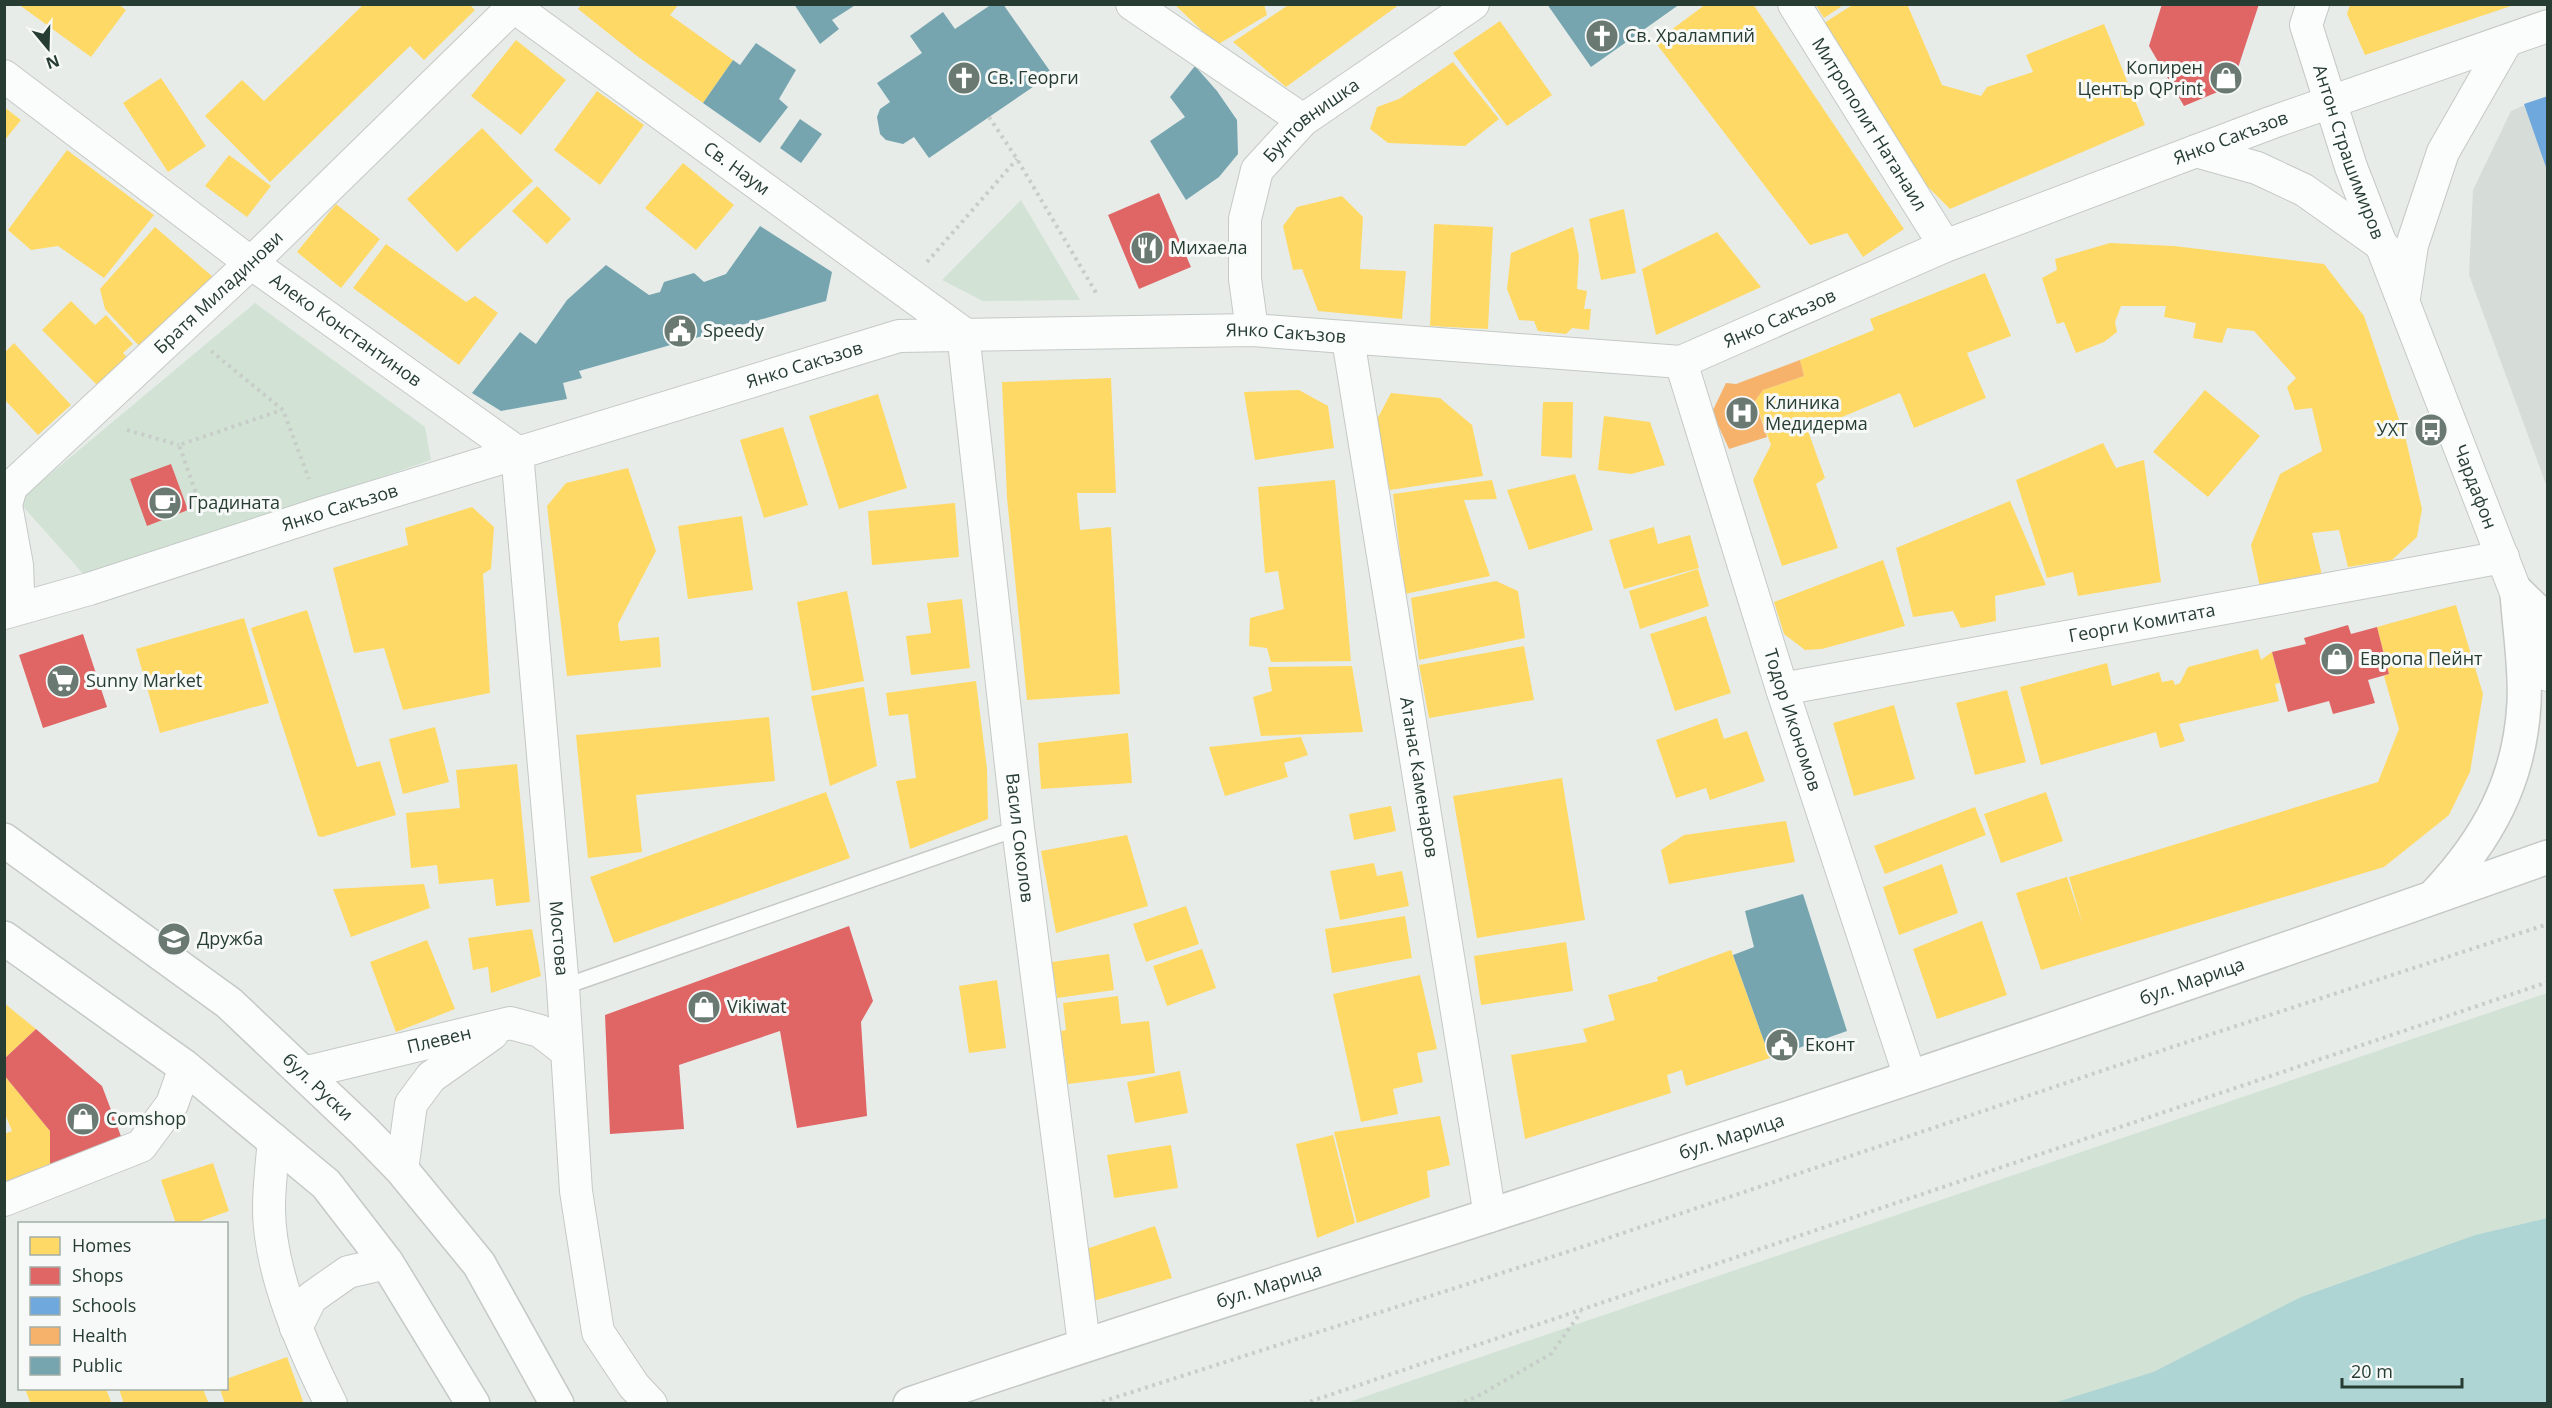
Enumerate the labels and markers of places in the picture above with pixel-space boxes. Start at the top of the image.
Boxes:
church icon: Св. Хралампий [1584,18,1620,54]
place label: Св. Хралампий [1625,23,1755,47]
place label: Копирен Център QPrint [2078,55,2203,100]
church icon: Св. Георги [946,60,982,96]
shop icon: Копирен Център QPrint [2208,60,2244,96]
place label: Св. Георги [987,65,1079,89]
restaurant icon: Михаела [1129,230,1165,266]
place label: Михаела [1170,235,1247,259]
public building icon: Speedy [662,313,698,349]
place label: Speedy [703,318,765,342]
place label: Клиника Медидерма [1765,390,1868,435]
hospital icon: Клиника Медидерма [1724,395,1760,431]
bus stop icon: УХТ [2413,412,2449,448]
place label: УХТ [2377,417,2408,441]
cafe icon: Градината [147,485,183,521]
place label: Градината [188,490,280,514]
shop icon: Европа Пейнт [2319,641,2355,677]
place label: Европа Пейнт [2360,646,2483,670]
supermarket icon: Sunny Market [45,663,81,699]
place label: Sunny Market [86,668,202,692]
school or university icon: Дружба [156,921,192,957]
place label: Дружба [197,926,263,950]
shop icon: Vikiwat [686,989,722,1025]
place label: Vikiwat [727,994,787,1018]
public building icon: Еконт [1764,1027,1800,1063]
place label: Еконт [1805,1032,1856,1056]
shop icon: Comshop [65,1101,101,1137]
place label: Comshop [106,1106,186,1130]

